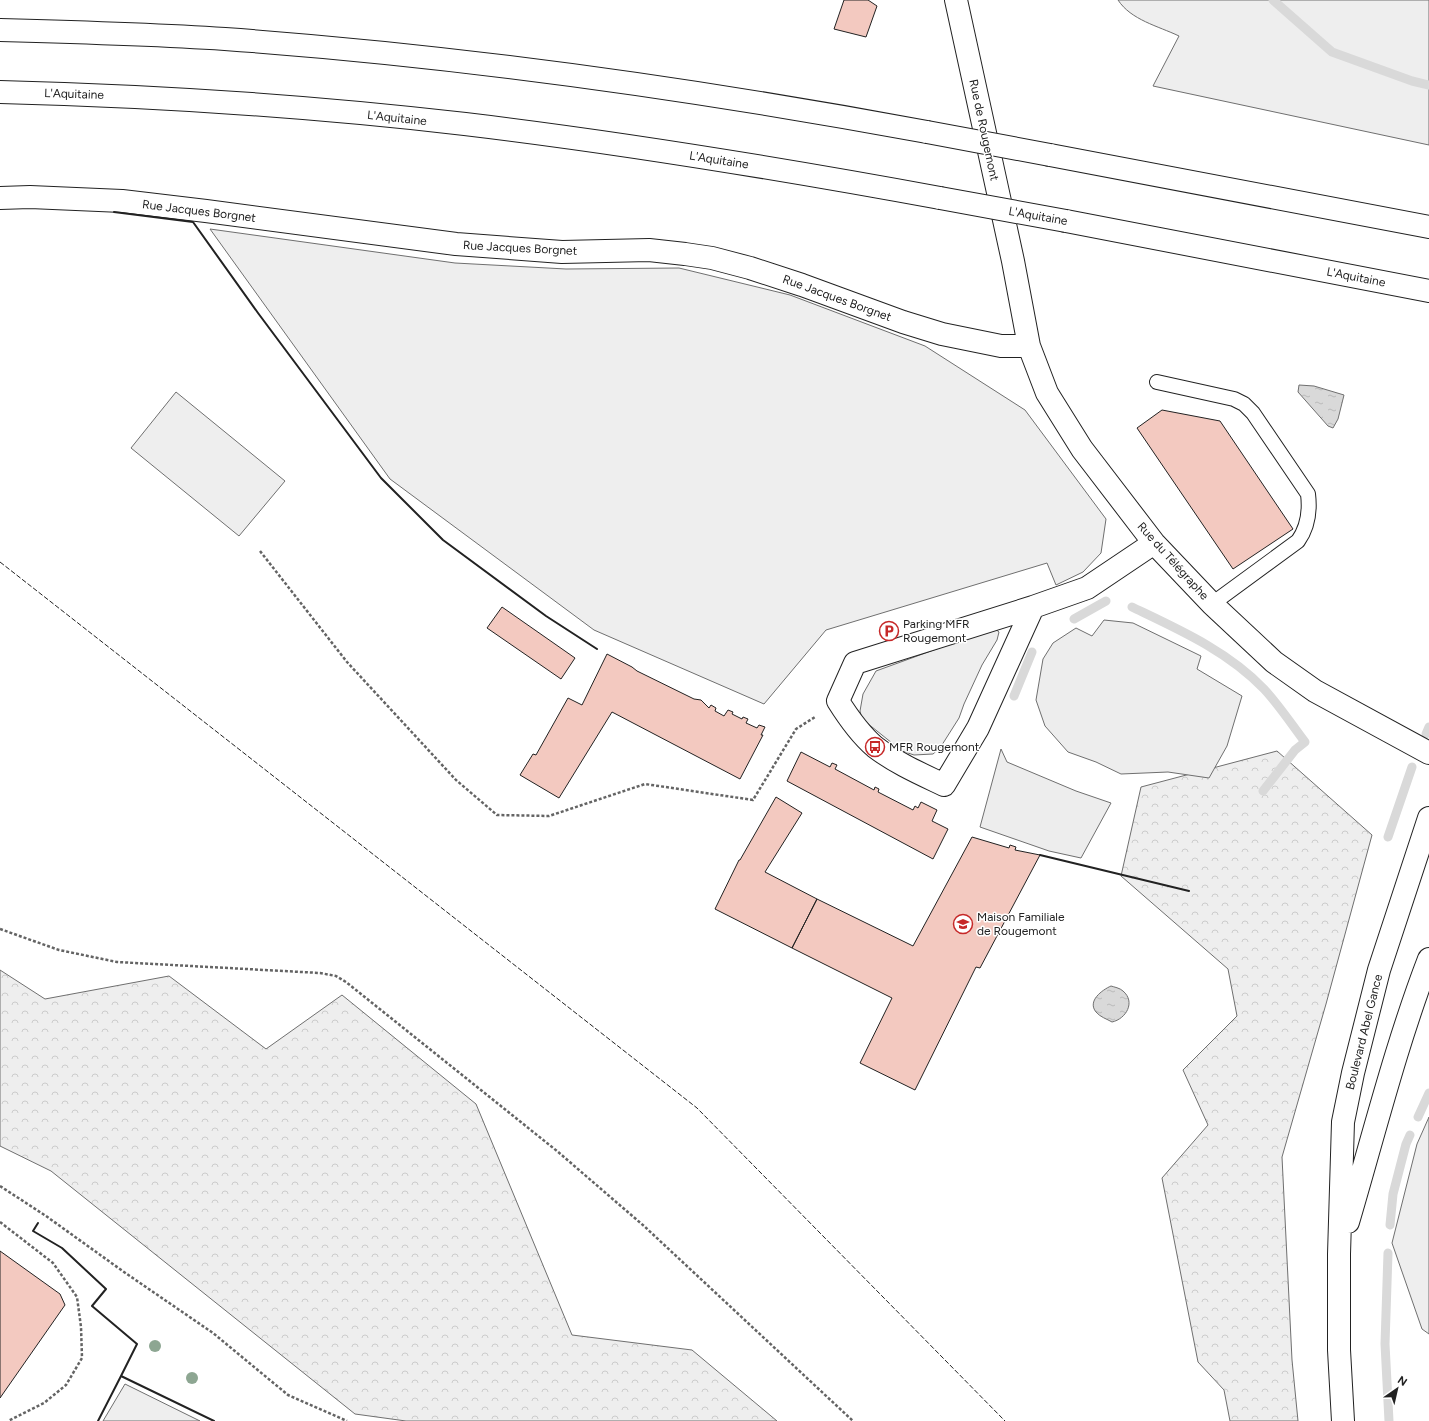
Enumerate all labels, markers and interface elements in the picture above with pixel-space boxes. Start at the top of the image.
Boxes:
street label: Rue de Rougemont [966,78,1002,182]
street label: L'Aquitaine [44,86,105,102]
street label: L'Aquitaine [367,108,428,128]
street label: L'Aquitaine [688,148,750,172]
street label: Rue Jacques Borgnet [141,197,257,225]
street label: L'Aquitaine [1007,204,1069,228]
street label: Rue Jacques Borgnet [462,238,578,258]
street label: L'Aquitaine [1325,264,1387,290]
street label: Rue Jacques Borgnet [781,272,894,324]
street label: Rue du Télégraphe [1134,519,1212,603]
place label: Parking MFR Rougemont [903,617,970,645]
parking icon: Parking MFR Rougemont [878,620,900,642]
bus stop icon: MFR Rougemont [864,736,886,758]
place label: MFR Rougemont [889,740,980,754]
place label: Maison Familiale de Rougemont [977,910,1065,938]
school or university icon: Maison Familiale de Rougemont [952,913,974,935]
street label: Boulevard Abel Gance [1343,972,1385,1091]
north arrow [1377,1369,1417,1409]
text: N [1395,1373,1409,1389]

